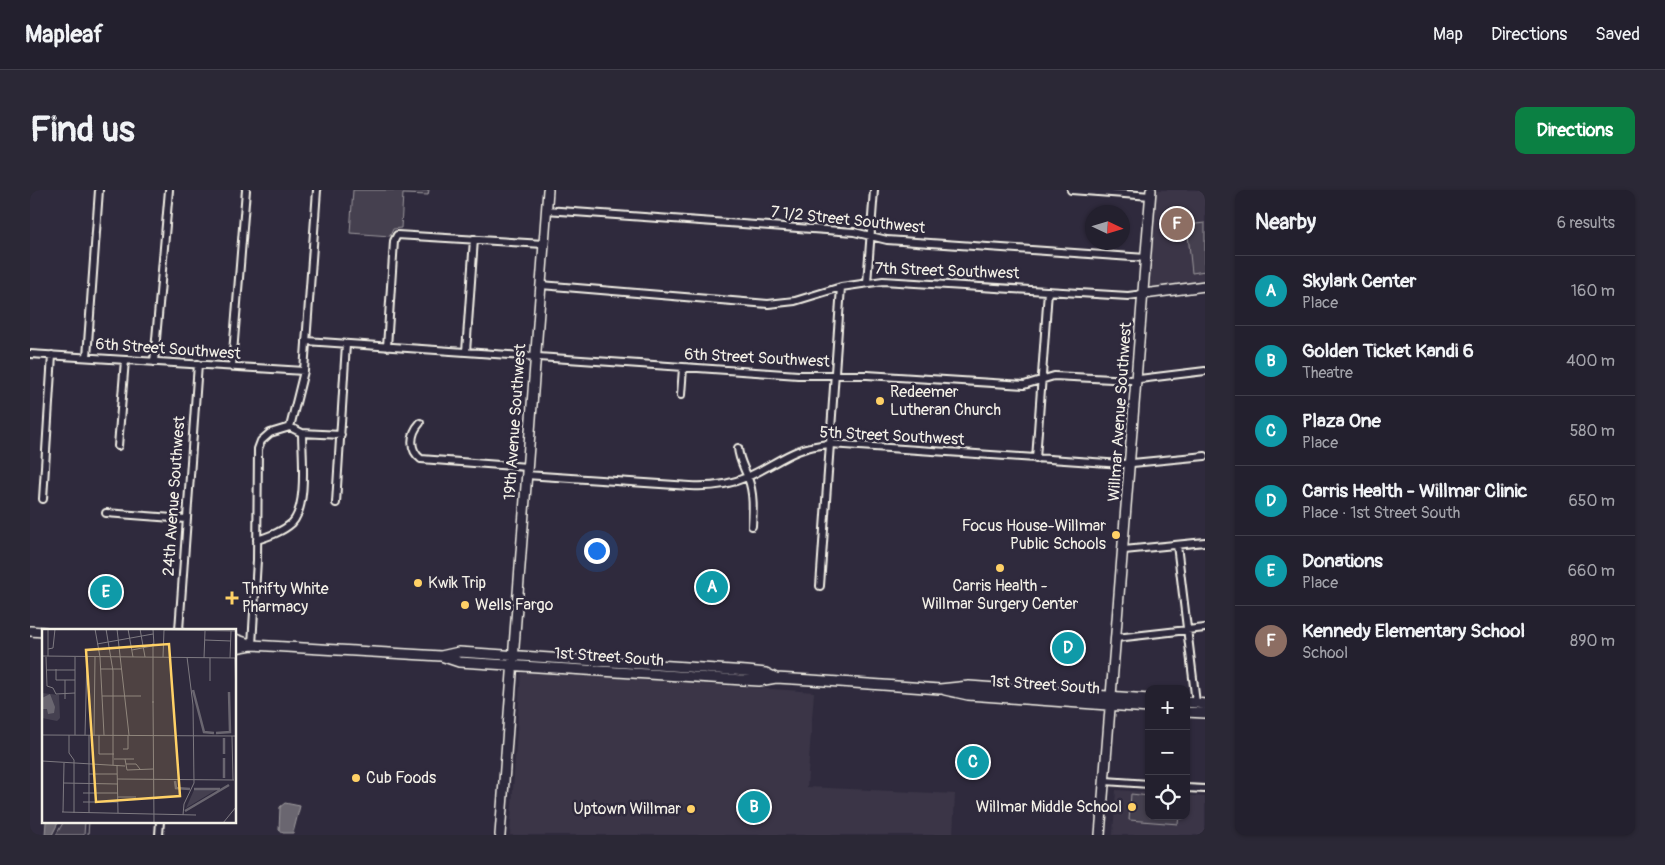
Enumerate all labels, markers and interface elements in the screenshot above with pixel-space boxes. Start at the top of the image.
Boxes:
text: Mapleaf [25,20,103,49]
text: Map [1433,23,1463,46]
text: Directions [1491,23,1567,46]
text: Saved [1595,23,1640,46]
button: Directions [1515,107,1635,154]
text: Find us [30,108,135,152]
street label: 7 1/2 Street Southwest [770,202,927,238]
north arrow [1085,205,1130,250]
pin: F [1161,205,1193,243]
text: Nearby [1255,209,1316,236]
text: 6 results [1557,213,1615,233]
street label: 7th Street Southwest [874,258,1020,284]
text: Skylark Center [1302,269,1416,293]
text: A [1266,281,1276,301]
text: 160 m [1571,281,1615,301]
text: Place [1302,293,1338,313]
street label: Willmar Avenue Southwest [1104,321,1136,502]
street label: 6th Street Southwest [95,334,242,364]
text: Golden Ticket Kandi 6 [1302,339,1474,363]
street label: 19th Avenue Southwest [500,343,530,501]
street label: 6th Street Southwest [684,344,831,372]
text: B [1266,351,1276,371]
text: 400 m [1566,351,1615,371]
text: Theatre [1302,363,1353,383]
place label: Redeemer Lutheran Church [890,382,1001,420]
marker: Redeemer Lutheran Church [874,395,886,407]
text: Plaza One [1302,409,1381,433]
street label: 24th Avenue Southwest [158,415,190,577]
text: C [1266,421,1276,441]
text: 580 m [1570,421,1615,441]
street label: 5th Street Southwest [819,422,966,450]
text: Place [1302,433,1338,453]
text: Carris Health - Willmar Clinic [1302,479,1528,503]
text: D [1266,491,1276,511]
text: 650 m [1568,491,1615,511]
text: Place · 1st Street South [1302,503,1460,523]
place label: Focus House-Willmar Public Schools [962,516,1106,554]
marker: Focus House-Willmar Public Schools [1110,529,1122,541]
your location [584,538,610,564]
text: Donations [1302,549,1383,573]
text: E [1267,561,1275,581]
text: 660 m [1568,561,1615,581]
marker: Carris Health - Willmar Surgery Center [994,562,1006,574]
pin: A [696,568,728,606]
pin: E [90,573,122,611]
place label: Kwik Trip [428,573,486,593]
text: Place [1302,573,1338,593]
place label: Carris Health - Willmar Surgery Center [922,576,1078,614]
marker: Kwik Trip [412,577,424,589]
place label: Thrifty White Pharmacy [242,579,329,617]
marker: Thrifty White Pharmacy [226,592,238,604]
place label: Wells Fargo [475,595,554,615]
marker: Wells Fargo [459,599,471,611]
text: Kennedy Elementary School [1302,619,1525,643]
inset map [42,629,236,822]
pin: D [1052,629,1084,667]
text: F [1266,631,1276,651]
text: 890 m [1570,631,1615,651]
street label: 1st Street South [553,643,665,671]
text: School [1302,643,1348,663]
street label: 1st Street South [989,671,1101,699]
map controls [1145,685,1190,820]
button: + [1145,685,1190,730]
button: − [1145,730,1190,775]
pin: C [957,743,989,781]
place label: Cub Foods [366,768,436,788]
marker: Cub Foods [350,772,362,784]
button: locate [1145,775,1190,820]
pin: B [738,788,770,826]
place label: Willmar Middle School [976,797,1122,817]
place label: Uptown Willmar [573,799,681,819]
marker: Willmar Middle School [1126,801,1138,813]
marker: Uptown Willmar [685,803,697,815]

